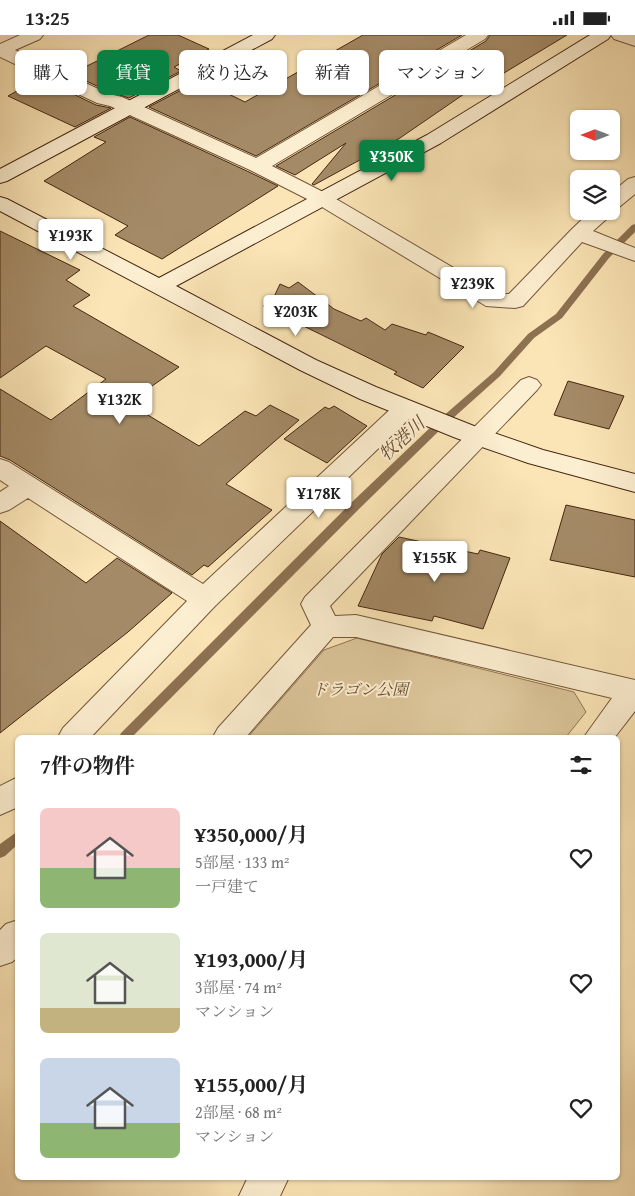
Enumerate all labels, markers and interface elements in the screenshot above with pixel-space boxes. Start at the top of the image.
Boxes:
text: 13:25 [25,4,70,32]
chip: 購入 [15,50,87,95]
chip: 賃貸 [97,50,169,95]
chip: 絞り込み [179,50,287,95]
chip: 新着 [297,50,369,95]
chip: マンション [379,50,504,95]
north arrow [570,110,620,160]
map controls [570,110,620,220]
pin: ¥350K [357,139,427,182]
text: ¥350K [370,144,414,168]
button: layers [570,170,620,220]
pin: ¥193K [36,219,106,261]
text: ¥193K [49,223,93,247]
pin: ¥239K [438,267,508,309]
text: ¥239K [451,271,495,295]
pin: ¥203K [261,295,331,337]
text: ¥203K [274,299,318,323]
pin: ¥132K [85,383,155,425]
text: ¥132K [98,387,142,411]
water label: 牧港川 [373,409,432,467]
pin: ¥178K [284,477,354,519]
text: ¥178K [297,481,341,505]
pin: ¥155K [400,541,470,583]
text: ¥155K [413,545,457,569]
park label: ドラゴン公園 [312,677,411,701]
text: 7件の物件 [40,750,135,781]
icon: filters [567,751,595,779]
text: ¥350,000/月 [195,819,308,850]
icon: home [80,828,140,888]
icon: heart [567,844,595,872]
text: 5部屋 · 133 m² [195,850,290,874]
text: 一戸建て [195,874,259,898]
text: ¥193,000/月 [195,944,308,975]
icon: home [80,953,140,1013]
icon: heart [567,969,595,997]
text: 3部屋 · 74 m² [195,975,282,999]
text: マンション [195,999,274,1023]
text: ¥155,000/月 [195,1069,308,1100]
icon: home [80,1078,140,1138]
icon: heart [567,1094,595,1122]
text: 2部屋 · 68 m² [195,1100,282,1124]
text: マンション [195,1124,274,1148]

